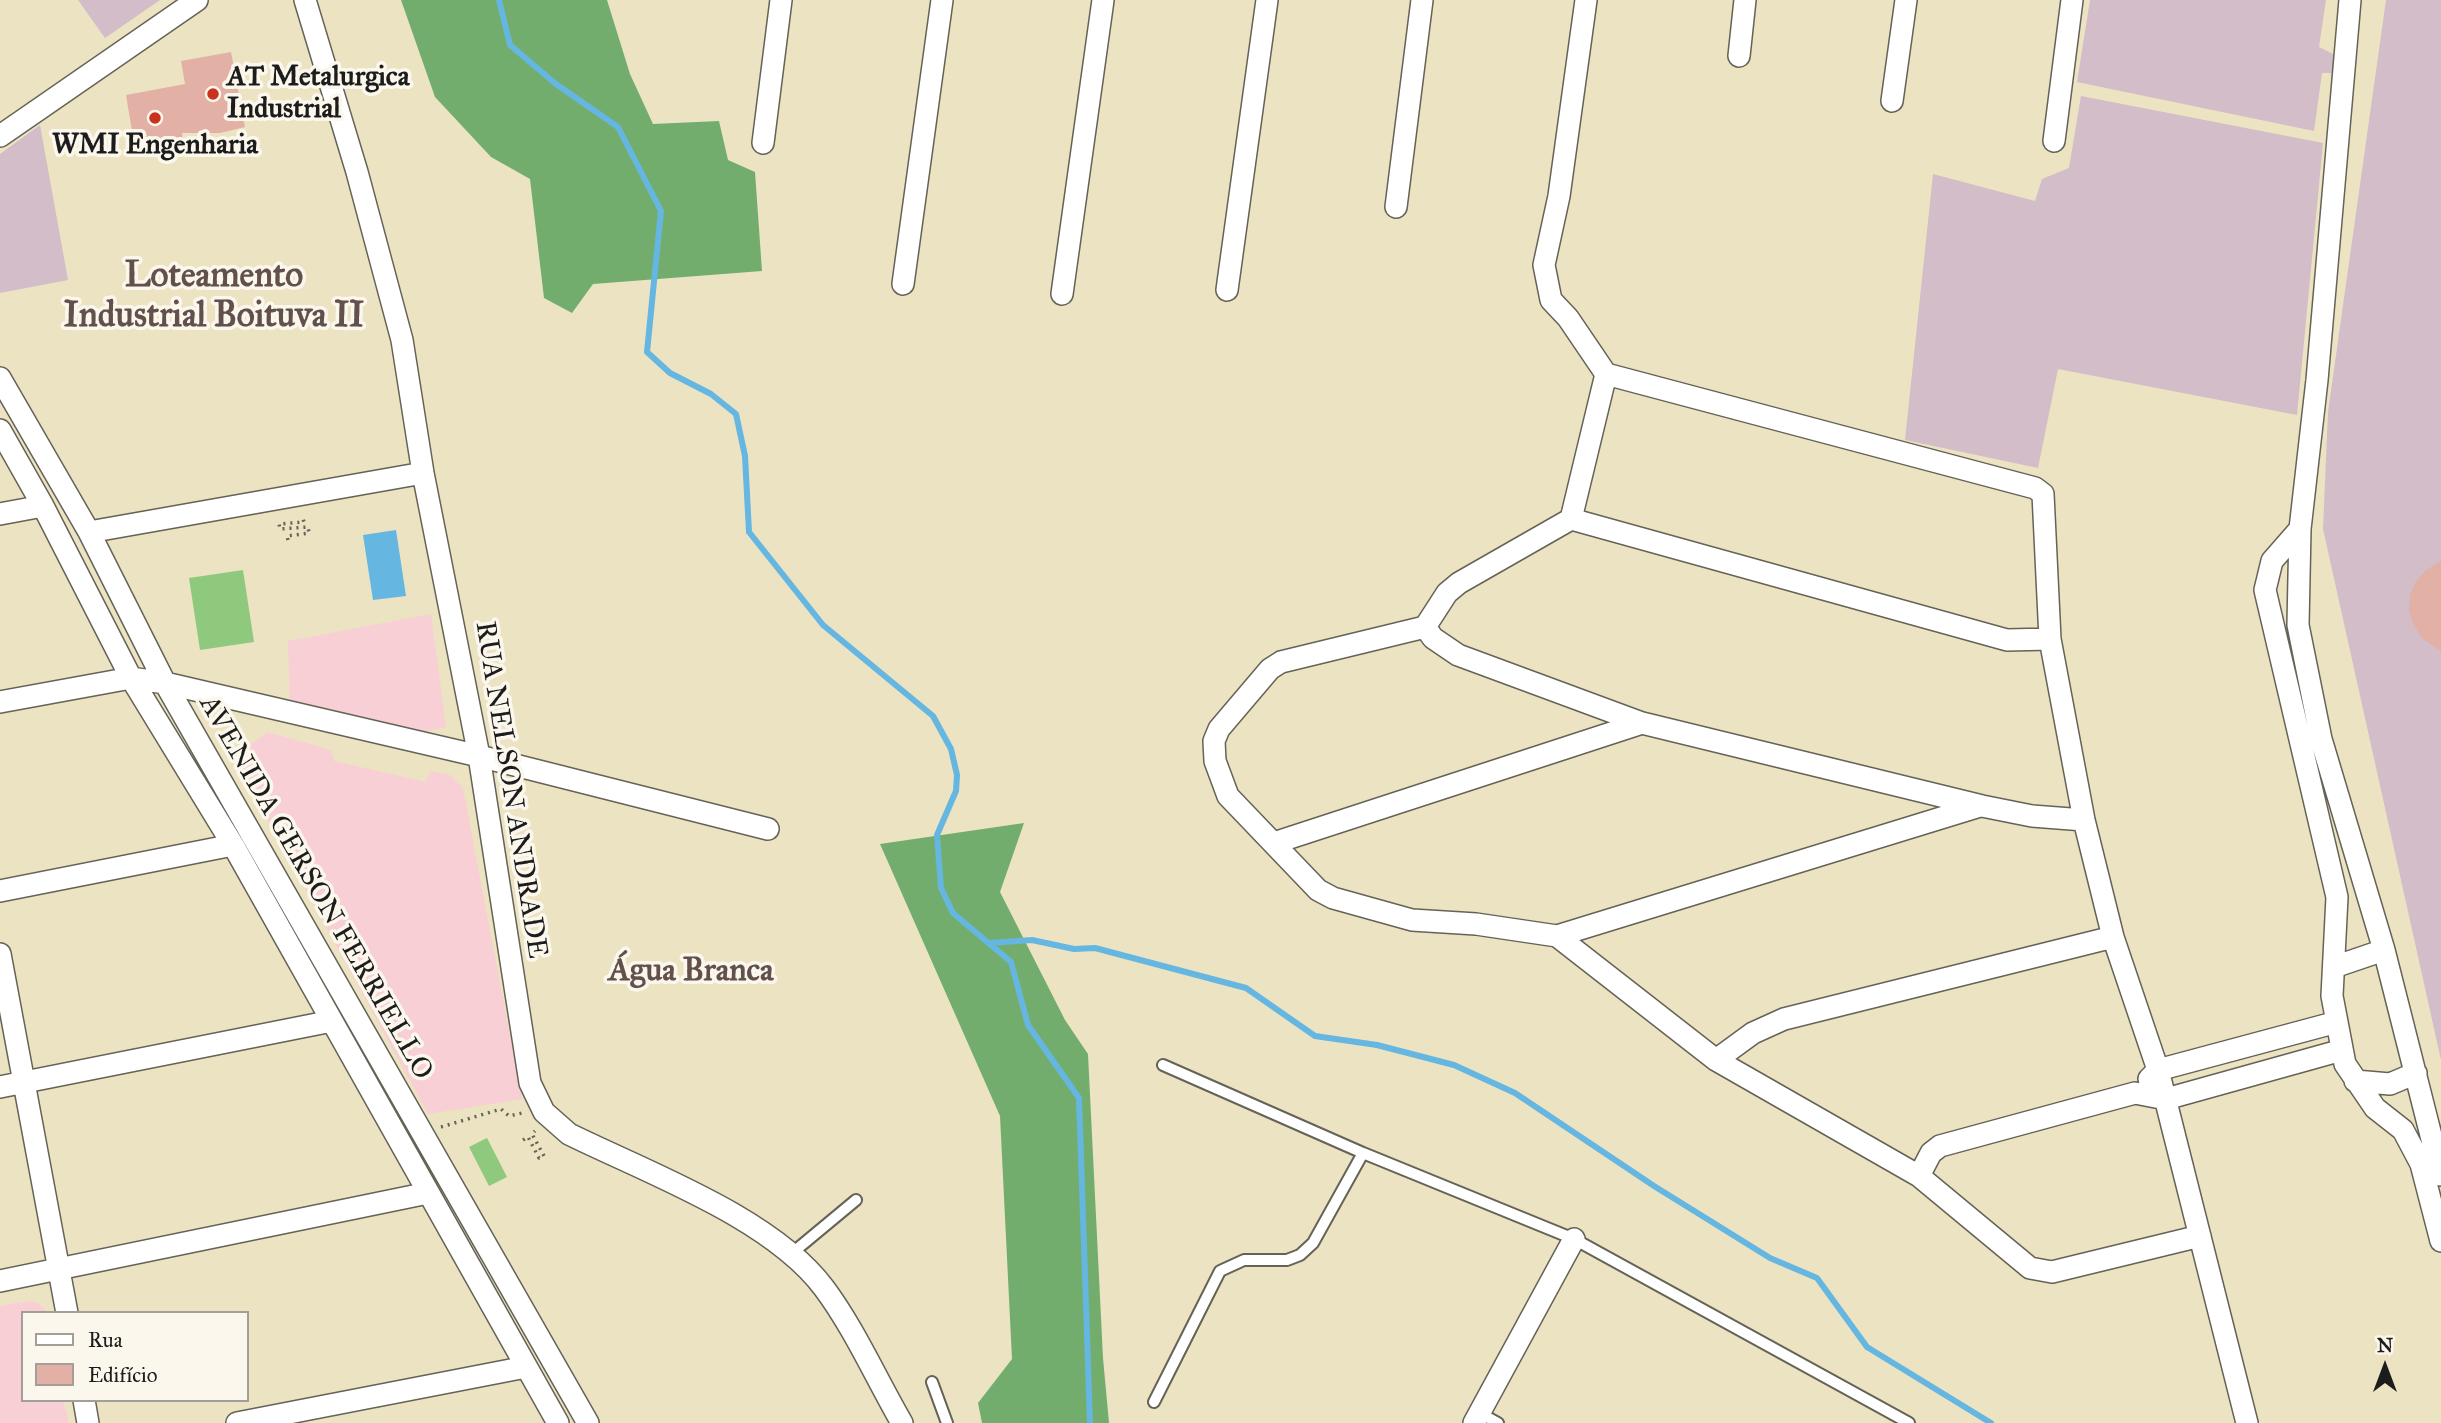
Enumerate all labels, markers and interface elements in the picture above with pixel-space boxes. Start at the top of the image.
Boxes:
place label: AT Metalurgica Industrial [227,61,409,127]
marker: AT Metalurgica Industrial [205,86,221,102]
marker: WMI Engenharia [147,110,163,126]
place label: WMI Engenharia [52,129,258,163]
district label: Loteamento Industrial Boituva II [64,256,364,338]
street label: RUA NELSON ANDRADE [467,619,553,961]
street label: AVENIDA GERSON FERRIELLO [191,690,439,1086]
district label: Água Branca [608,953,774,991]
legend [21,1311,248,1402]
text: Rua [88,1327,123,1353]
north arrow [2350,1332,2420,1402]
text: N [2377,1334,2393,1357]
text: Edifício [88,1362,157,1388]

